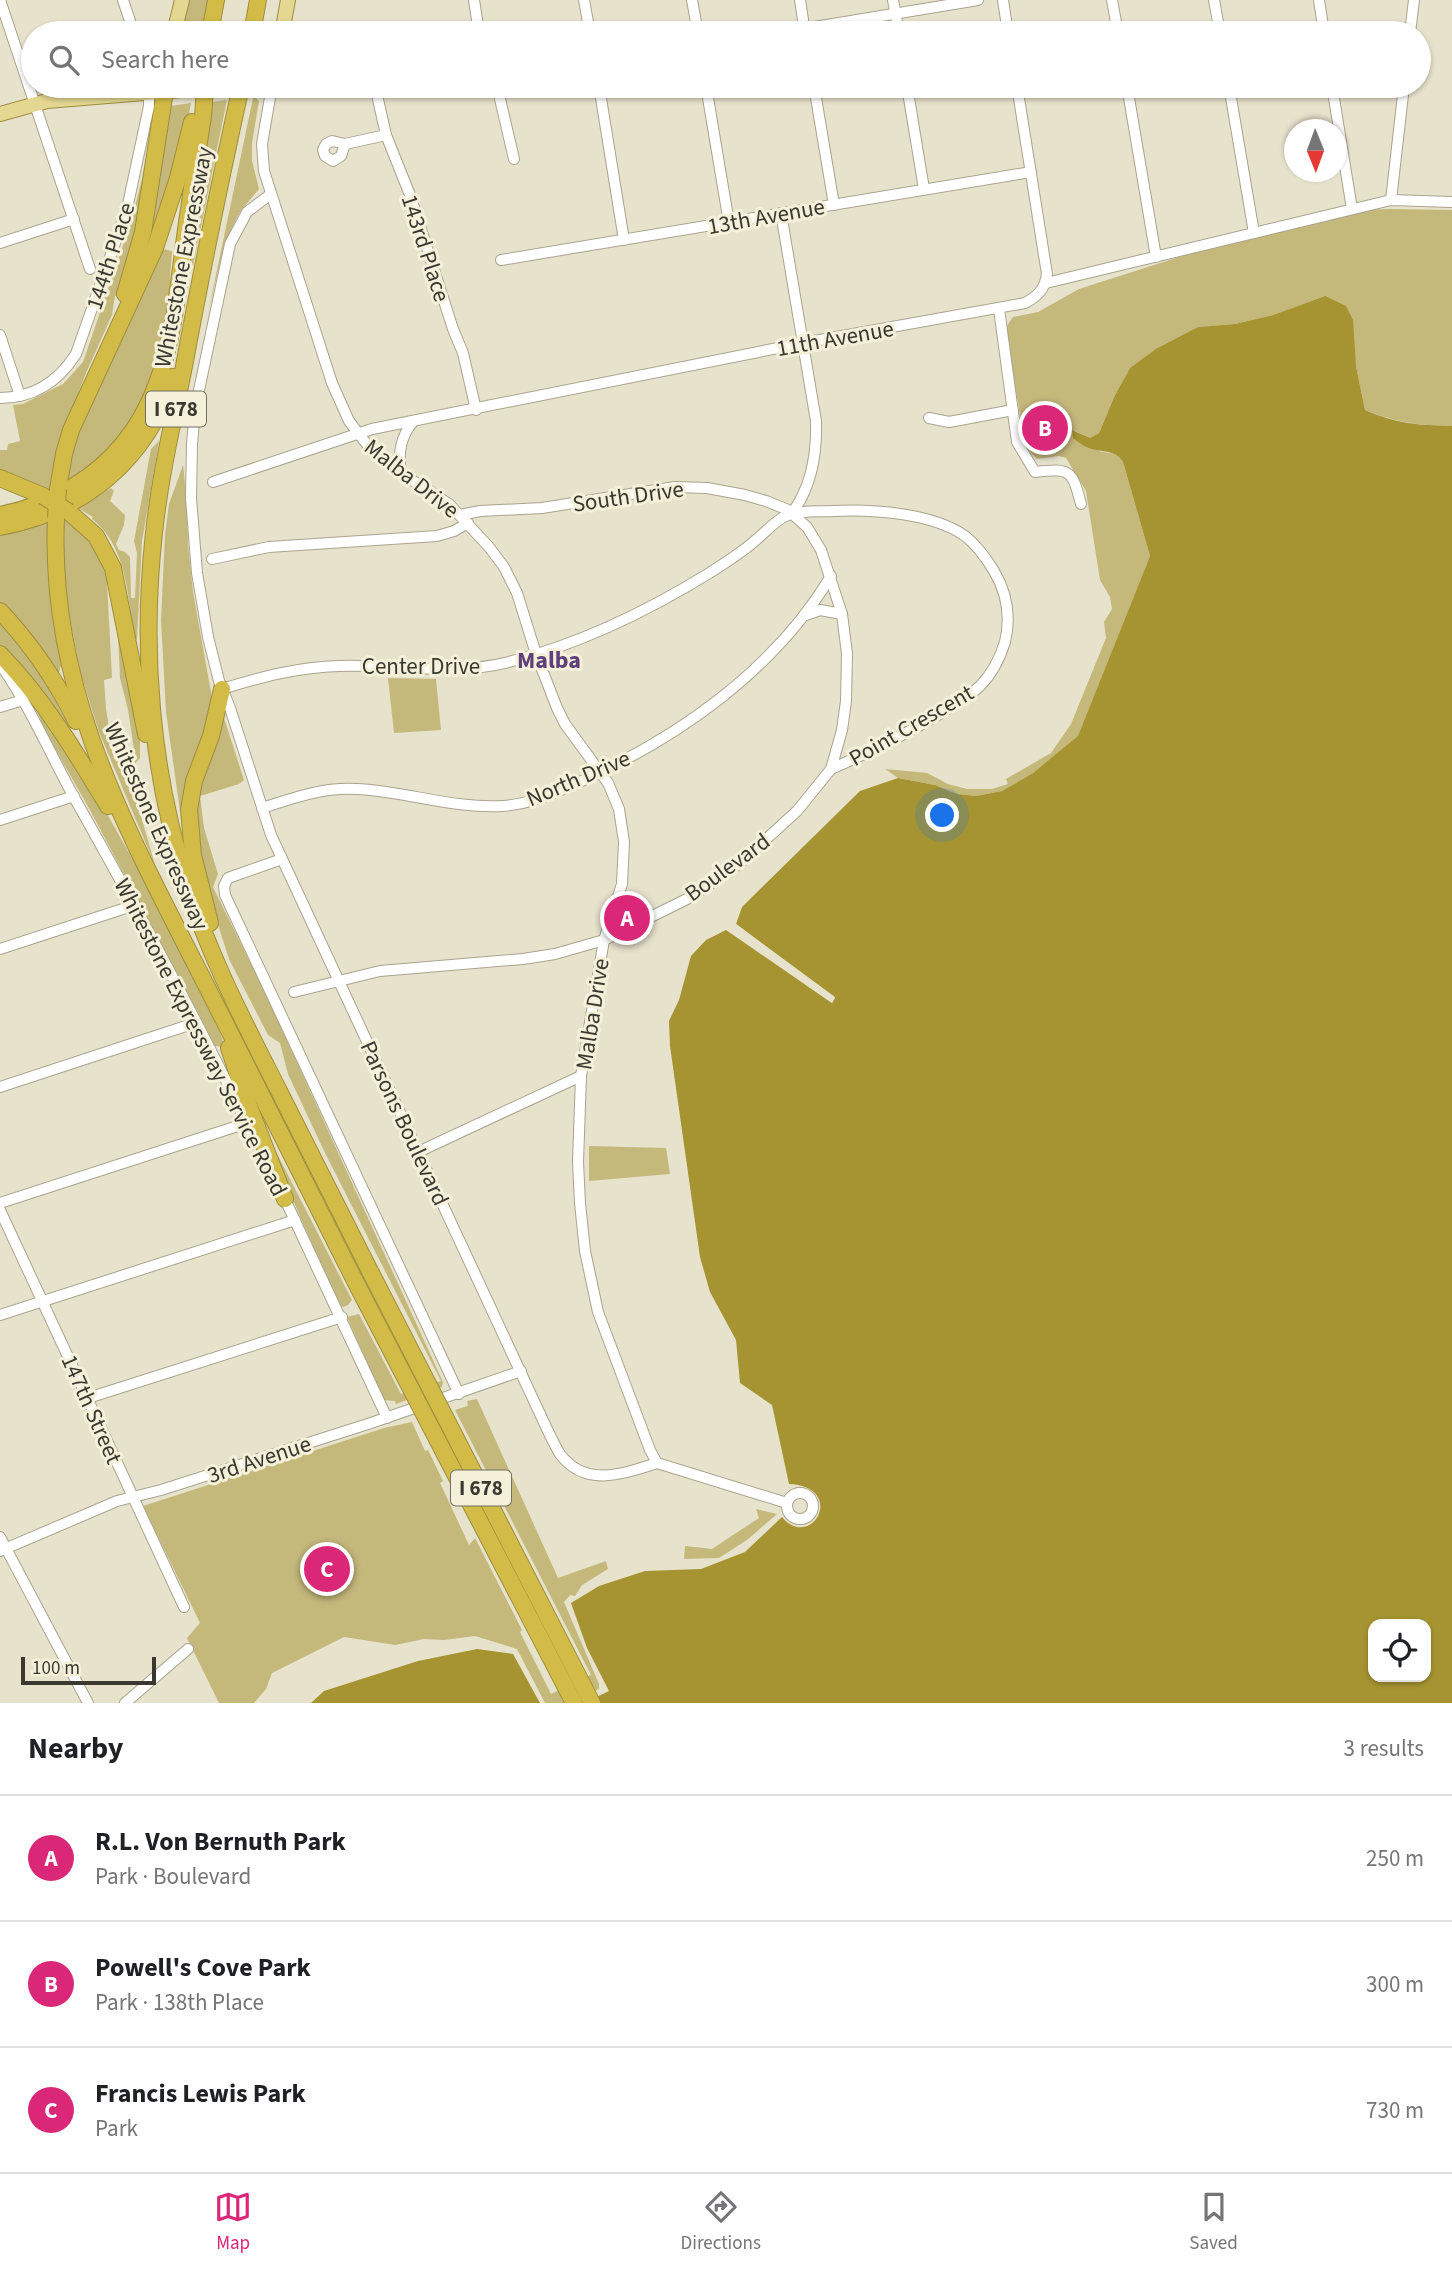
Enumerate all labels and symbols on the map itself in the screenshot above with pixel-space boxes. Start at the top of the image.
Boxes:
north arrow [1284,119,1347,182]
street label: Whitestone Expressway [146,144,221,370]
street label: 143rd Place [393,190,458,306]
street label: 13th Avenue [705,190,827,243]
street label: 144th Place [78,198,143,314]
street label: 11th Avenue [774,312,896,365]
road number: I 678 [146,392,206,426]
pin: B [1022,402,1068,454]
street label: Malba Drive [357,431,466,526]
street label: South Drive [570,472,686,521]
district label: Malba [517,643,581,678]
street label: Center Drive [362,650,480,683]
street label: Point Crescent [843,676,980,775]
street label: Whitestone Expressway [96,717,217,936]
street label: North Drive [521,742,635,815]
your location [925,798,959,832]
street label: Boulevard [678,825,777,910]
street label: Whitestone Expressway Service Road [106,873,295,1202]
pin: A [604,892,650,944]
street label: Malba Drive [567,956,618,1072]
street label: Parsons Boulevard [352,1035,457,1211]
street label: 147th Street [53,1349,130,1469]
street label: 3rd Avenue [203,1427,315,1492]
road number: I 678 [451,1470,511,1506]
pin: C [304,1543,350,1595]
scale bar [21,1654,156,1686]

